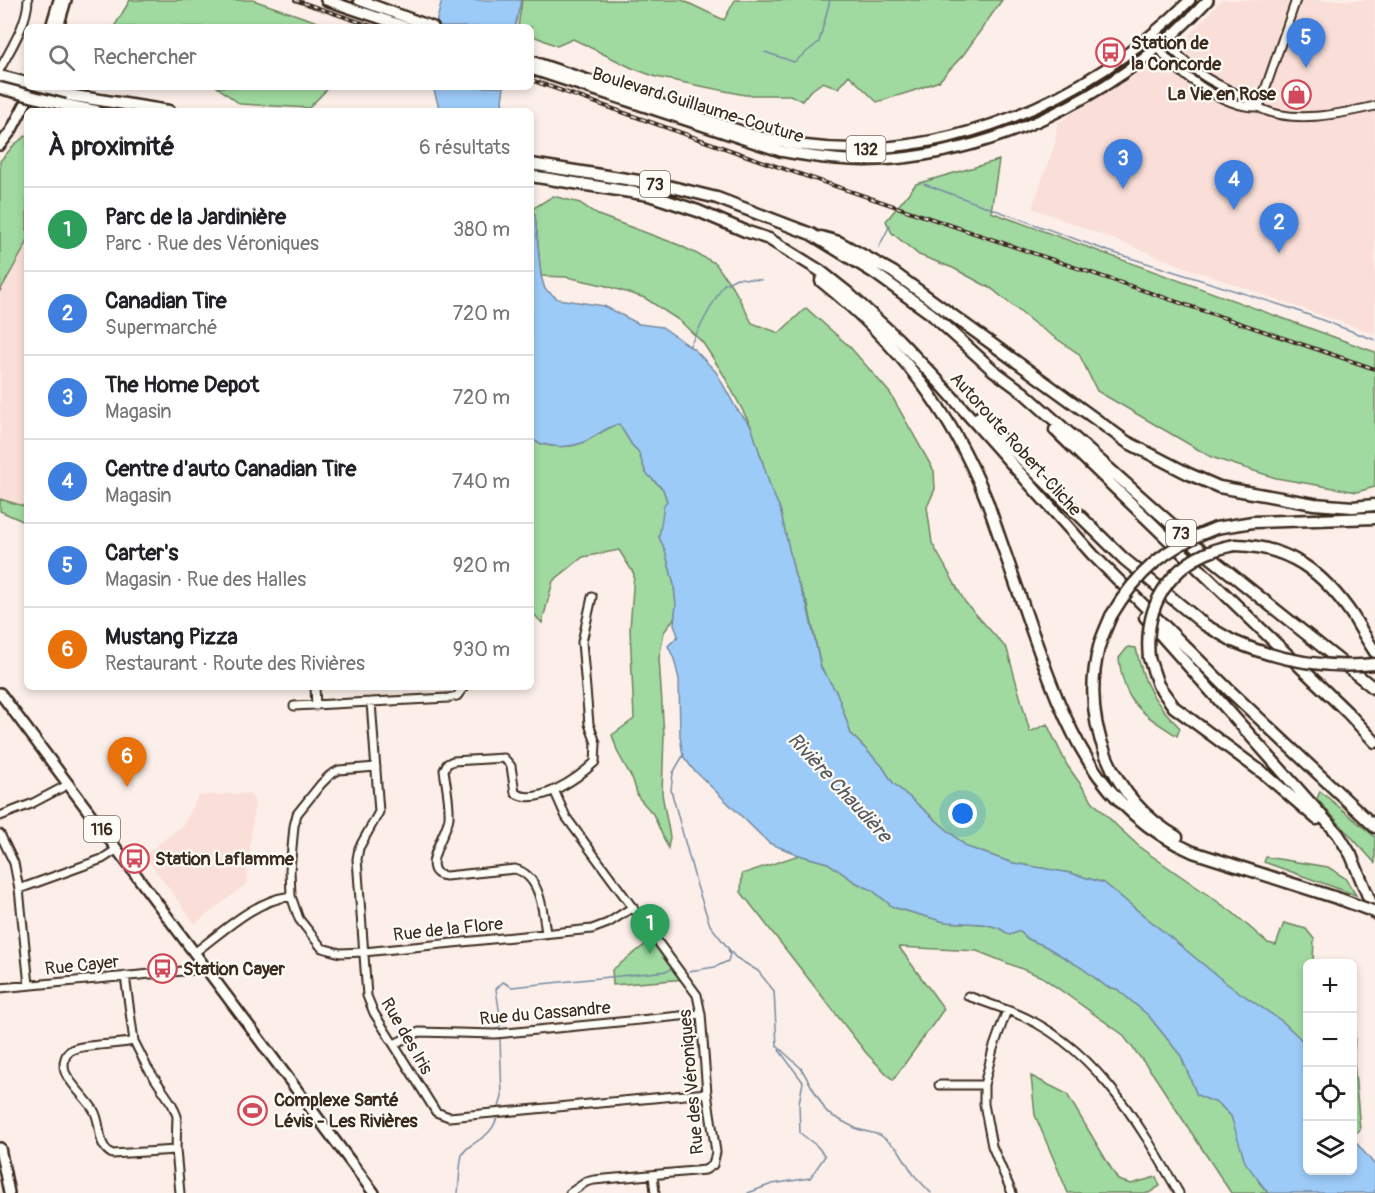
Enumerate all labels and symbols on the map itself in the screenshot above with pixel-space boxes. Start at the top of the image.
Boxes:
pin: 5 [1286,19,1326,68]
place label: Station de la Concorde [1131,32,1222,76]
bus stop icon: Station de la Concorde [1094,37,1126,69]
street label: Boulevard Guillaume-Couture [589,62,807,149]
shop icon: La Vie en Rose [1281,78,1313,110]
place label: La Vie en Rose [1167,83,1277,106]
road number: 132 [846,136,886,162]
pin: 3 [1104,140,1142,189]
pin: 4 [1214,160,1254,210]
road number: 73 [640,171,670,197]
pin: 2 [1260,204,1298,253]
street label: Autoroute Robert-Cliche [945,368,1086,521]
road number: 73 [1166,520,1196,546]
water label: Rivière Chaudière [782,727,898,849]
pin: 6 [108,738,146,787]
your location [948,799,977,828]
road number: 116 [84,816,120,842]
bus stop icon: Station Laflamme [118,843,150,875]
place label: Station Laflamme [155,848,295,871]
pin: 1 [630,904,670,954]
street label: Rue de la Flore [392,912,504,947]
street label: Rue Cayer [44,950,121,981]
bus stop icon: Station Cayer [146,953,178,985]
place label: Station Cayer [183,958,285,981]
street label: Rue des Iris [375,994,438,1079]
street label: Rue du Cassandre [479,996,612,1031]
street label: Rue des Véroniques [674,1008,709,1156]
place label: Complexe Santé Lévis - Les Rivières [274,1089,419,1133]
sports icon: Complexe Santé Lévis - Les Rivières [237,1094,269,1126]

